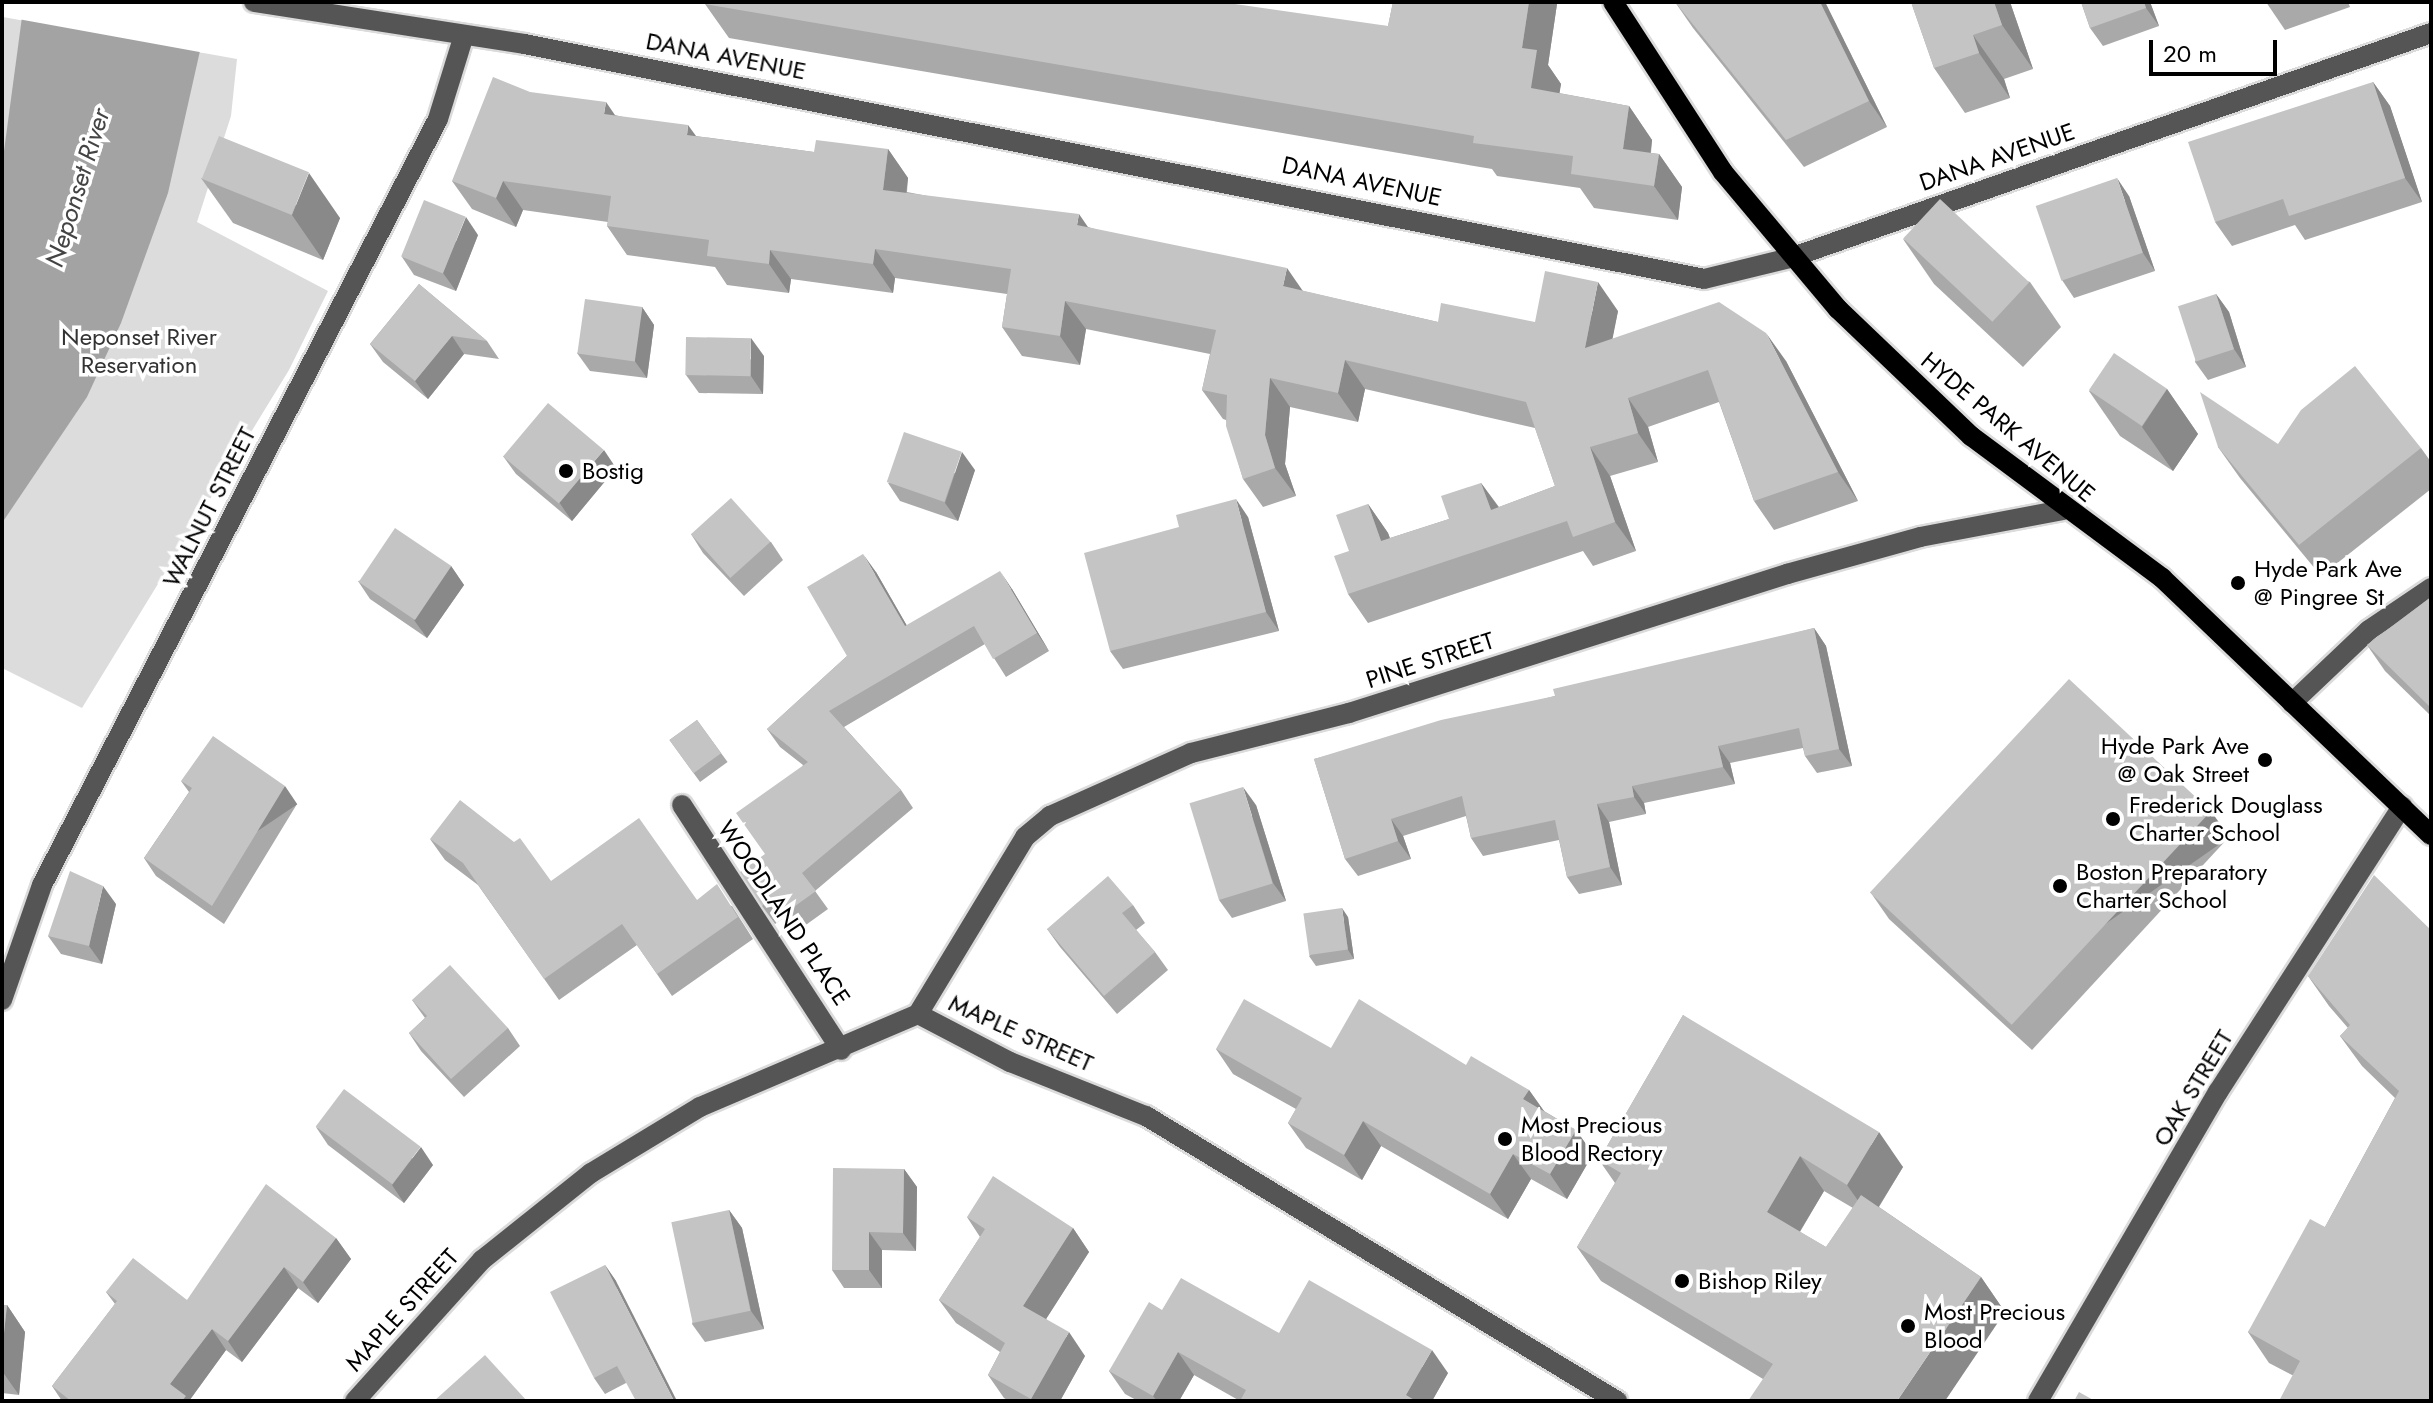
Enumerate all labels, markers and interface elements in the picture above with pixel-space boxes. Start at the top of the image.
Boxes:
scale bar [2153,24,2281,74]
street label: DANA AVENUE [644,26,808,86]
text: 20 m [2163,36,2217,71]
water label: Neponset River [39,105,117,271]
street label: DANA AVENUE [1916,117,2078,197]
street label: DANA AVENUE [1280,150,1444,212]
park label: Neponset River Reservation [61,323,217,379]
street label: HYDE PARK AVENUE [1915,346,2101,508]
street label: WALNUT STREET [156,422,262,592]
place label: Bostig [582,457,644,485]
marker: Bostig [557,462,575,480]
place label: Hyde Park Ave @ Pingree St [2254,555,2402,611]
marker: Hyde Park Ave @ Pingree St [2229,574,2247,592]
street label: PINE STREET [1362,626,1498,694]
place label: Hyde Park Ave @ Oak Street [2101,732,2249,788]
marker: Hyde Park Ave @ Oak Street [2256,751,2274,769]
place label: Frederick Douglass Charter School [2129,791,2323,847]
marker: Frederick Douglass Charter School [2104,810,2122,828]
street label: WOODLAND PLACE [712,815,856,1011]
place label: Boston Preparatory Charter School [2076,858,2267,914]
marker: Boston Preparatory Charter School [2051,877,2069,895]
street label: MAPLE STREET [944,988,1098,1078]
street label: OAK STREET [2147,1025,2239,1151]
place label: Most Precious Blood Rectory [1521,1111,1663,1167]
marker: Most Precious Blood Rectory [1496,1130,1514,1148]
street label: MAPLE STREET [339,1243,465,1377]
place label: Bishop Riley [1698,1267,1822,1295]
marker: Bishop Riley [1673,1272,1691,1290]
place label: Most Precious Blood [1924,1298,2065,1354]
marker: Most Precious Blood [1899,1317,1917,1335]

